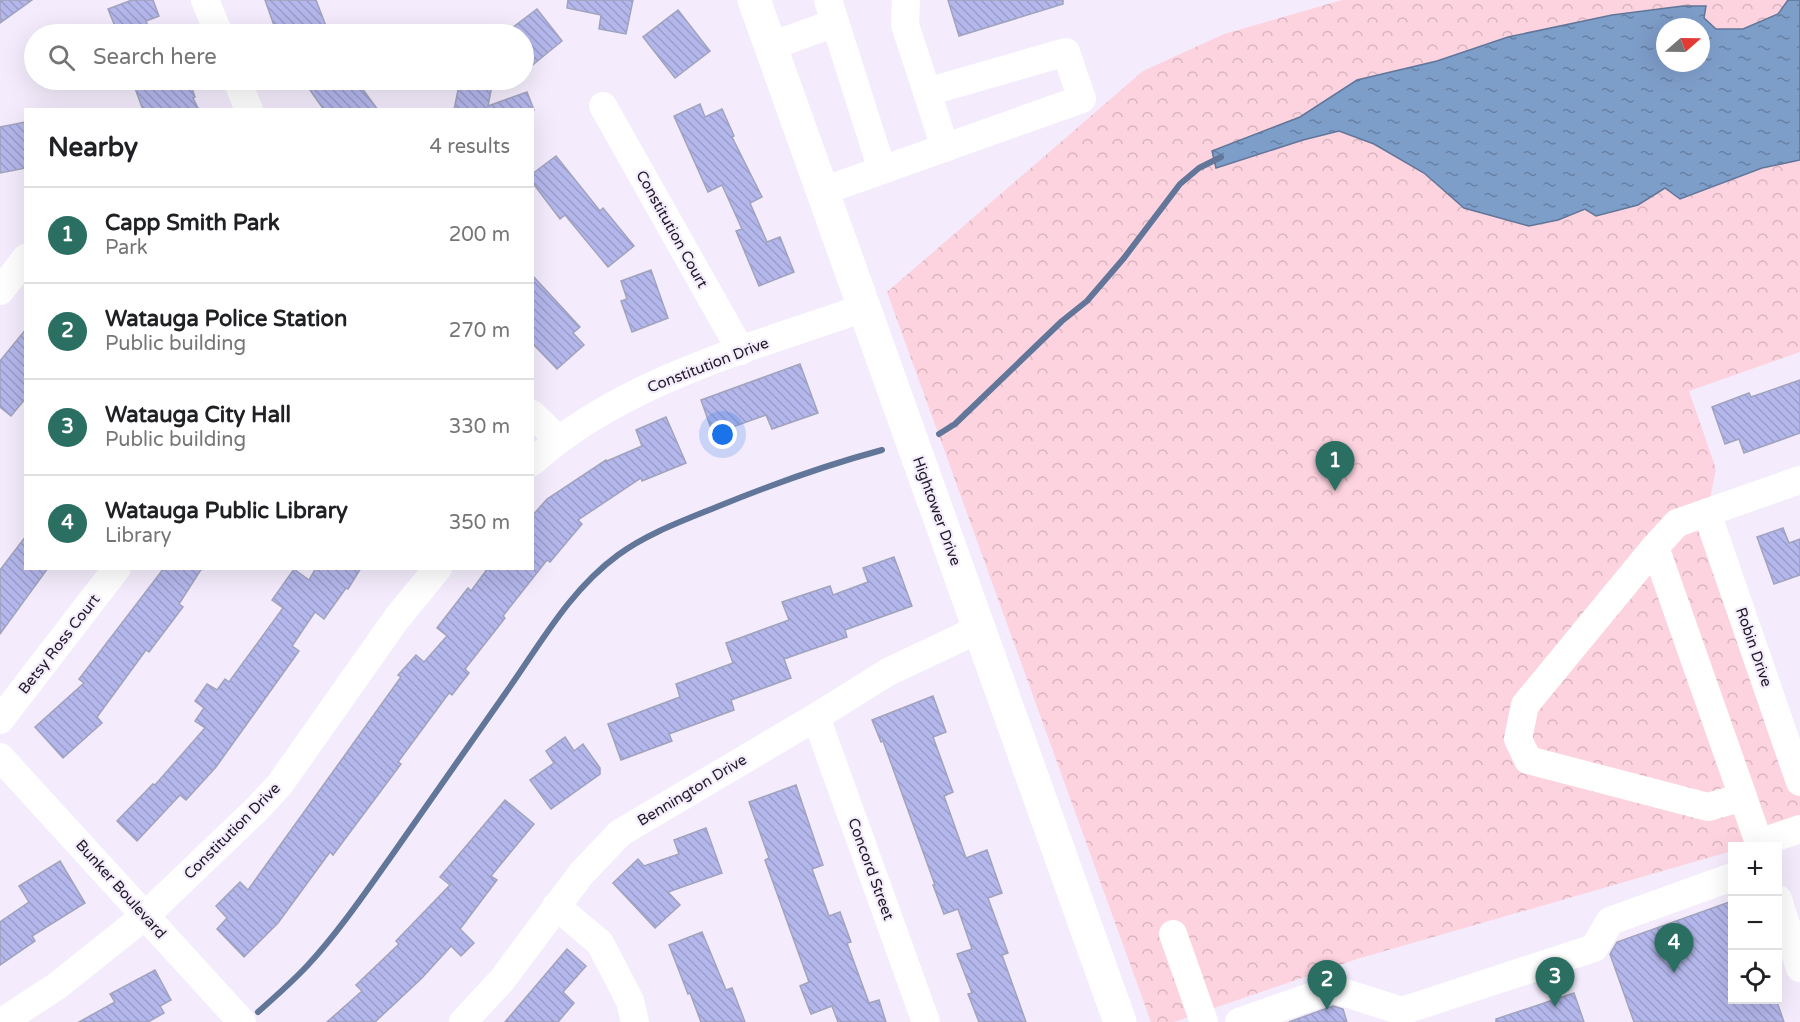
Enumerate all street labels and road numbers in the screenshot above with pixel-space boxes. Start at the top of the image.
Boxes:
street label: Constitution Court [632,167,712,291]
street label: Constitution Drive [645,334,771,396]
street label: Hightower Drive [909,454,965,568]
street label: Betsy Ross Court [14,590,104,697]
street label: Robin Drive [1732,605,1776,689]
street label: Bennington Drive [634,750,750,830]
street label: Constitution Drive [180,779,284,883]
street label: Concord Street [844,816,898,923]
street label: Bunker Boulevard [72,836,170,942]

